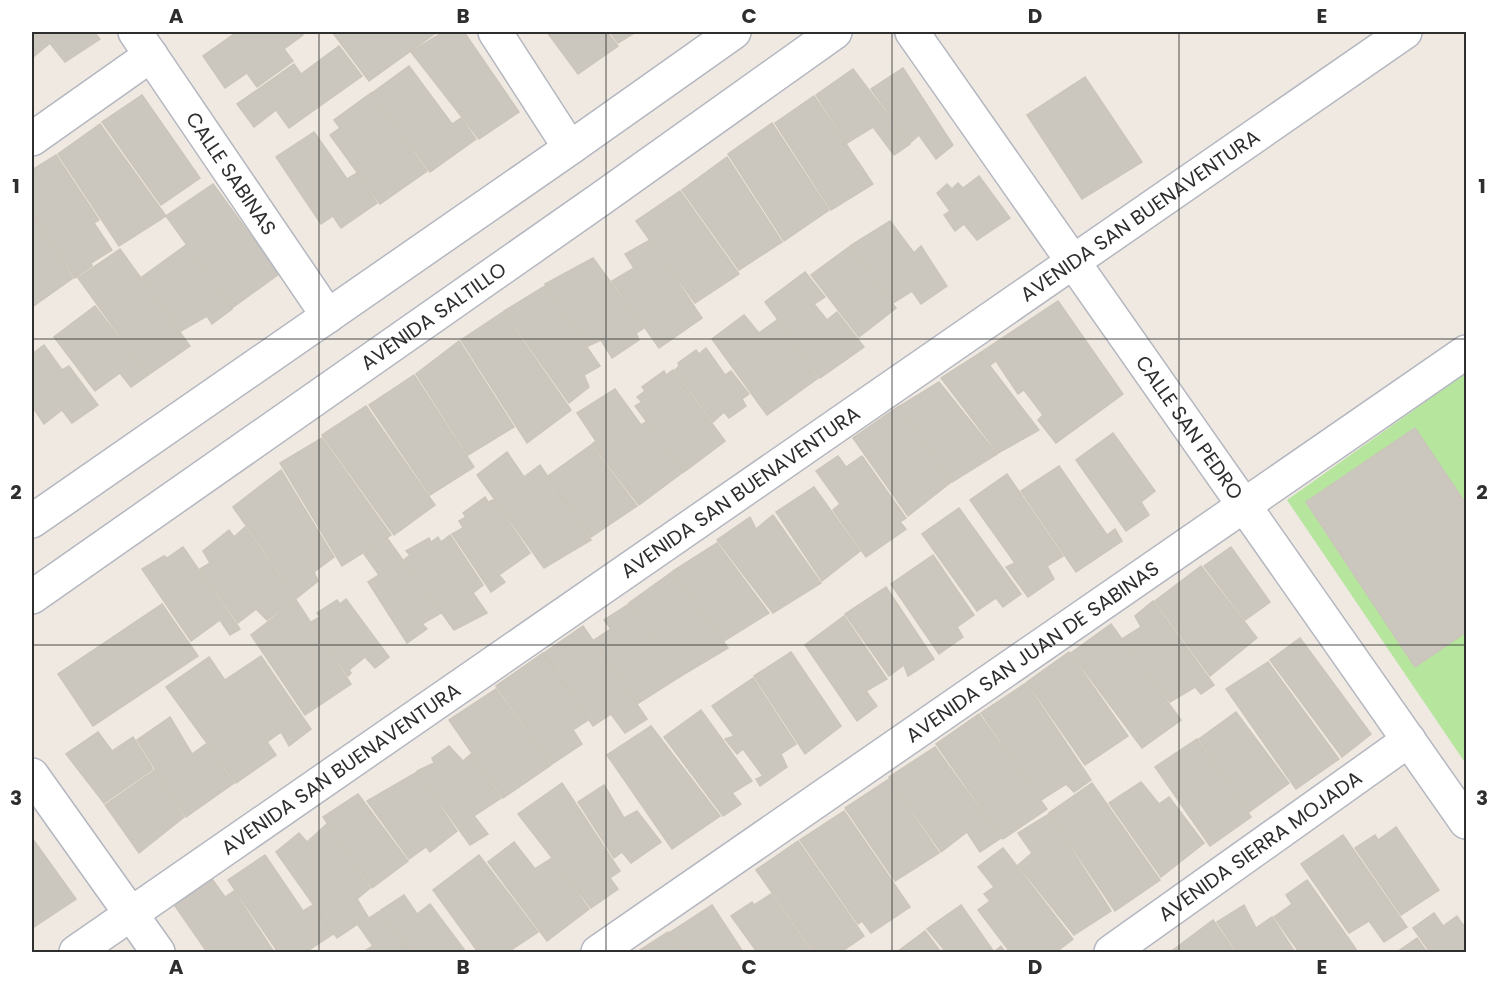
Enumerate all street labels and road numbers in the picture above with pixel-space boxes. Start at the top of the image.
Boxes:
street label: CALLE SABINAS [179,106,283,241]
street label: AVENIDA SAN BUENAVENTURA [1015,123,1265,308]
street label: AVENIDA SALTILLO [355,255,512,377]
street label: CALLE SAN PEDRO [1129,350,1250,505]
street label: AVENIDA SAN BUENAVENTURA [615,399,866,585]
street label: AVENIDA SAN JUAN DE SABINAS [900,554,1165,749]
street label: AVENIDA SAN BUENAVENTURA [215,676,466,861]
street label: AVENIDA SIERRA MOJADA [1153,764,1368,928]

